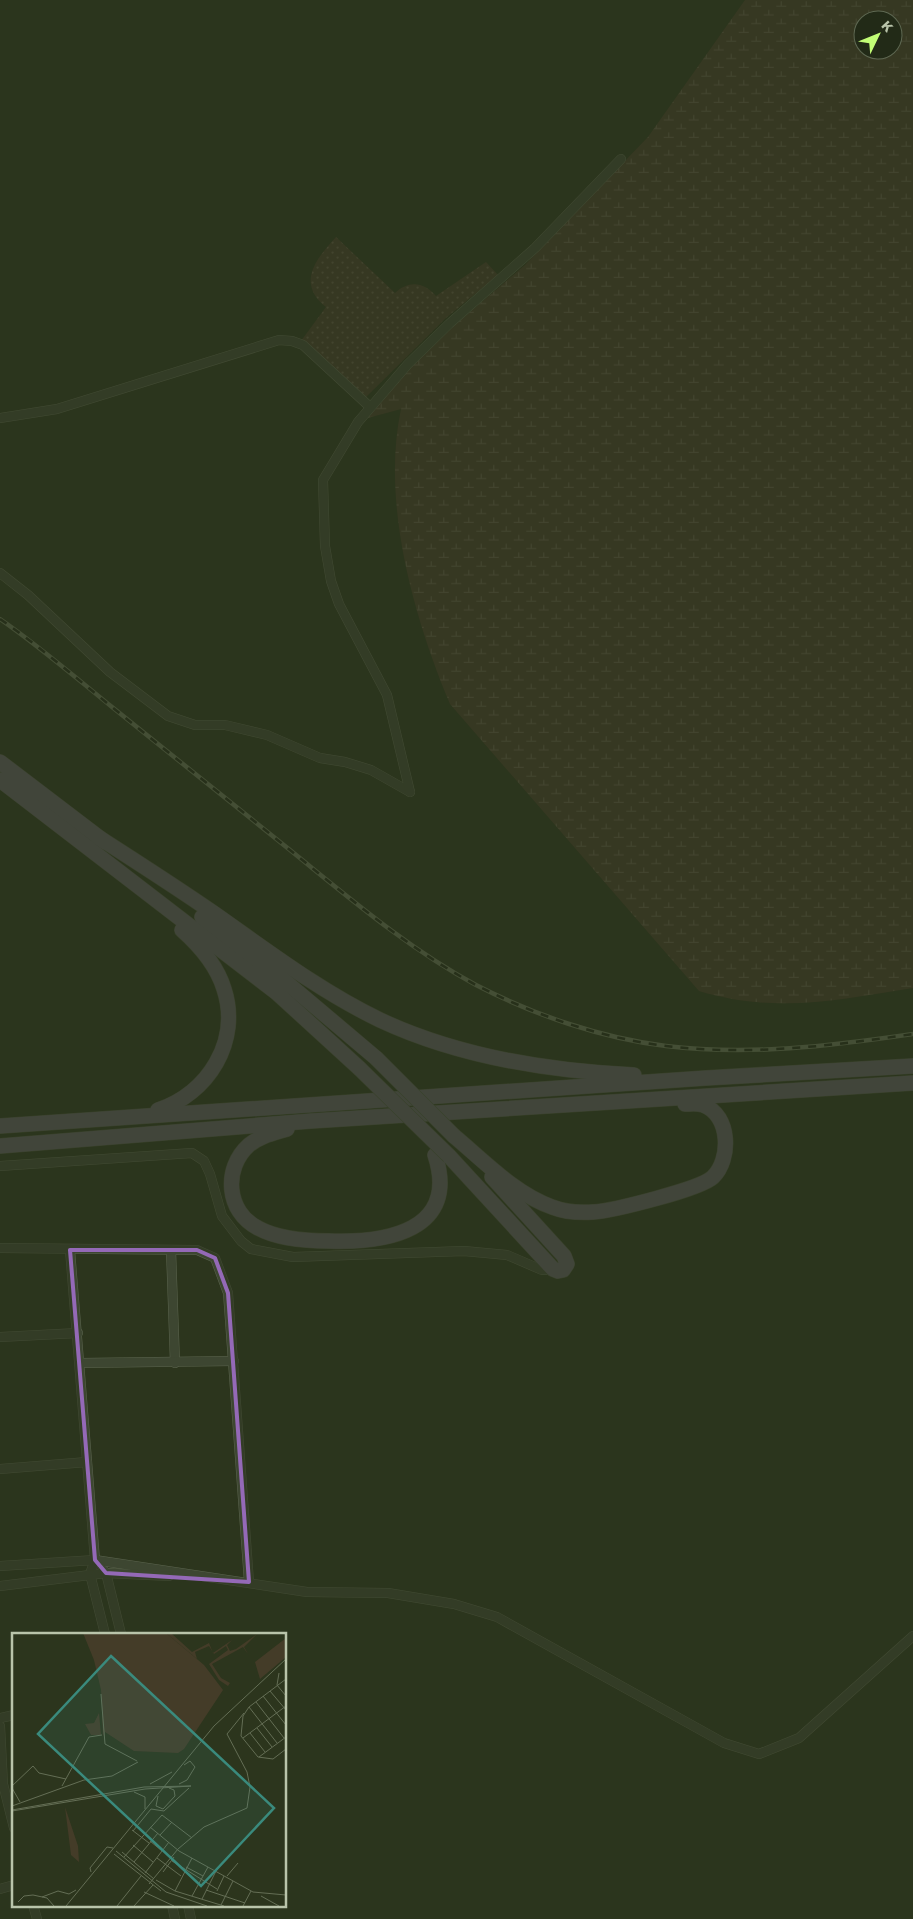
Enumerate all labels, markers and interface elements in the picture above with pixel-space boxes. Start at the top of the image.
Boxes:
north arrow [853,10,903,60]
text: K [878,17,897,35]
inset map [12,1633,286,1906]

